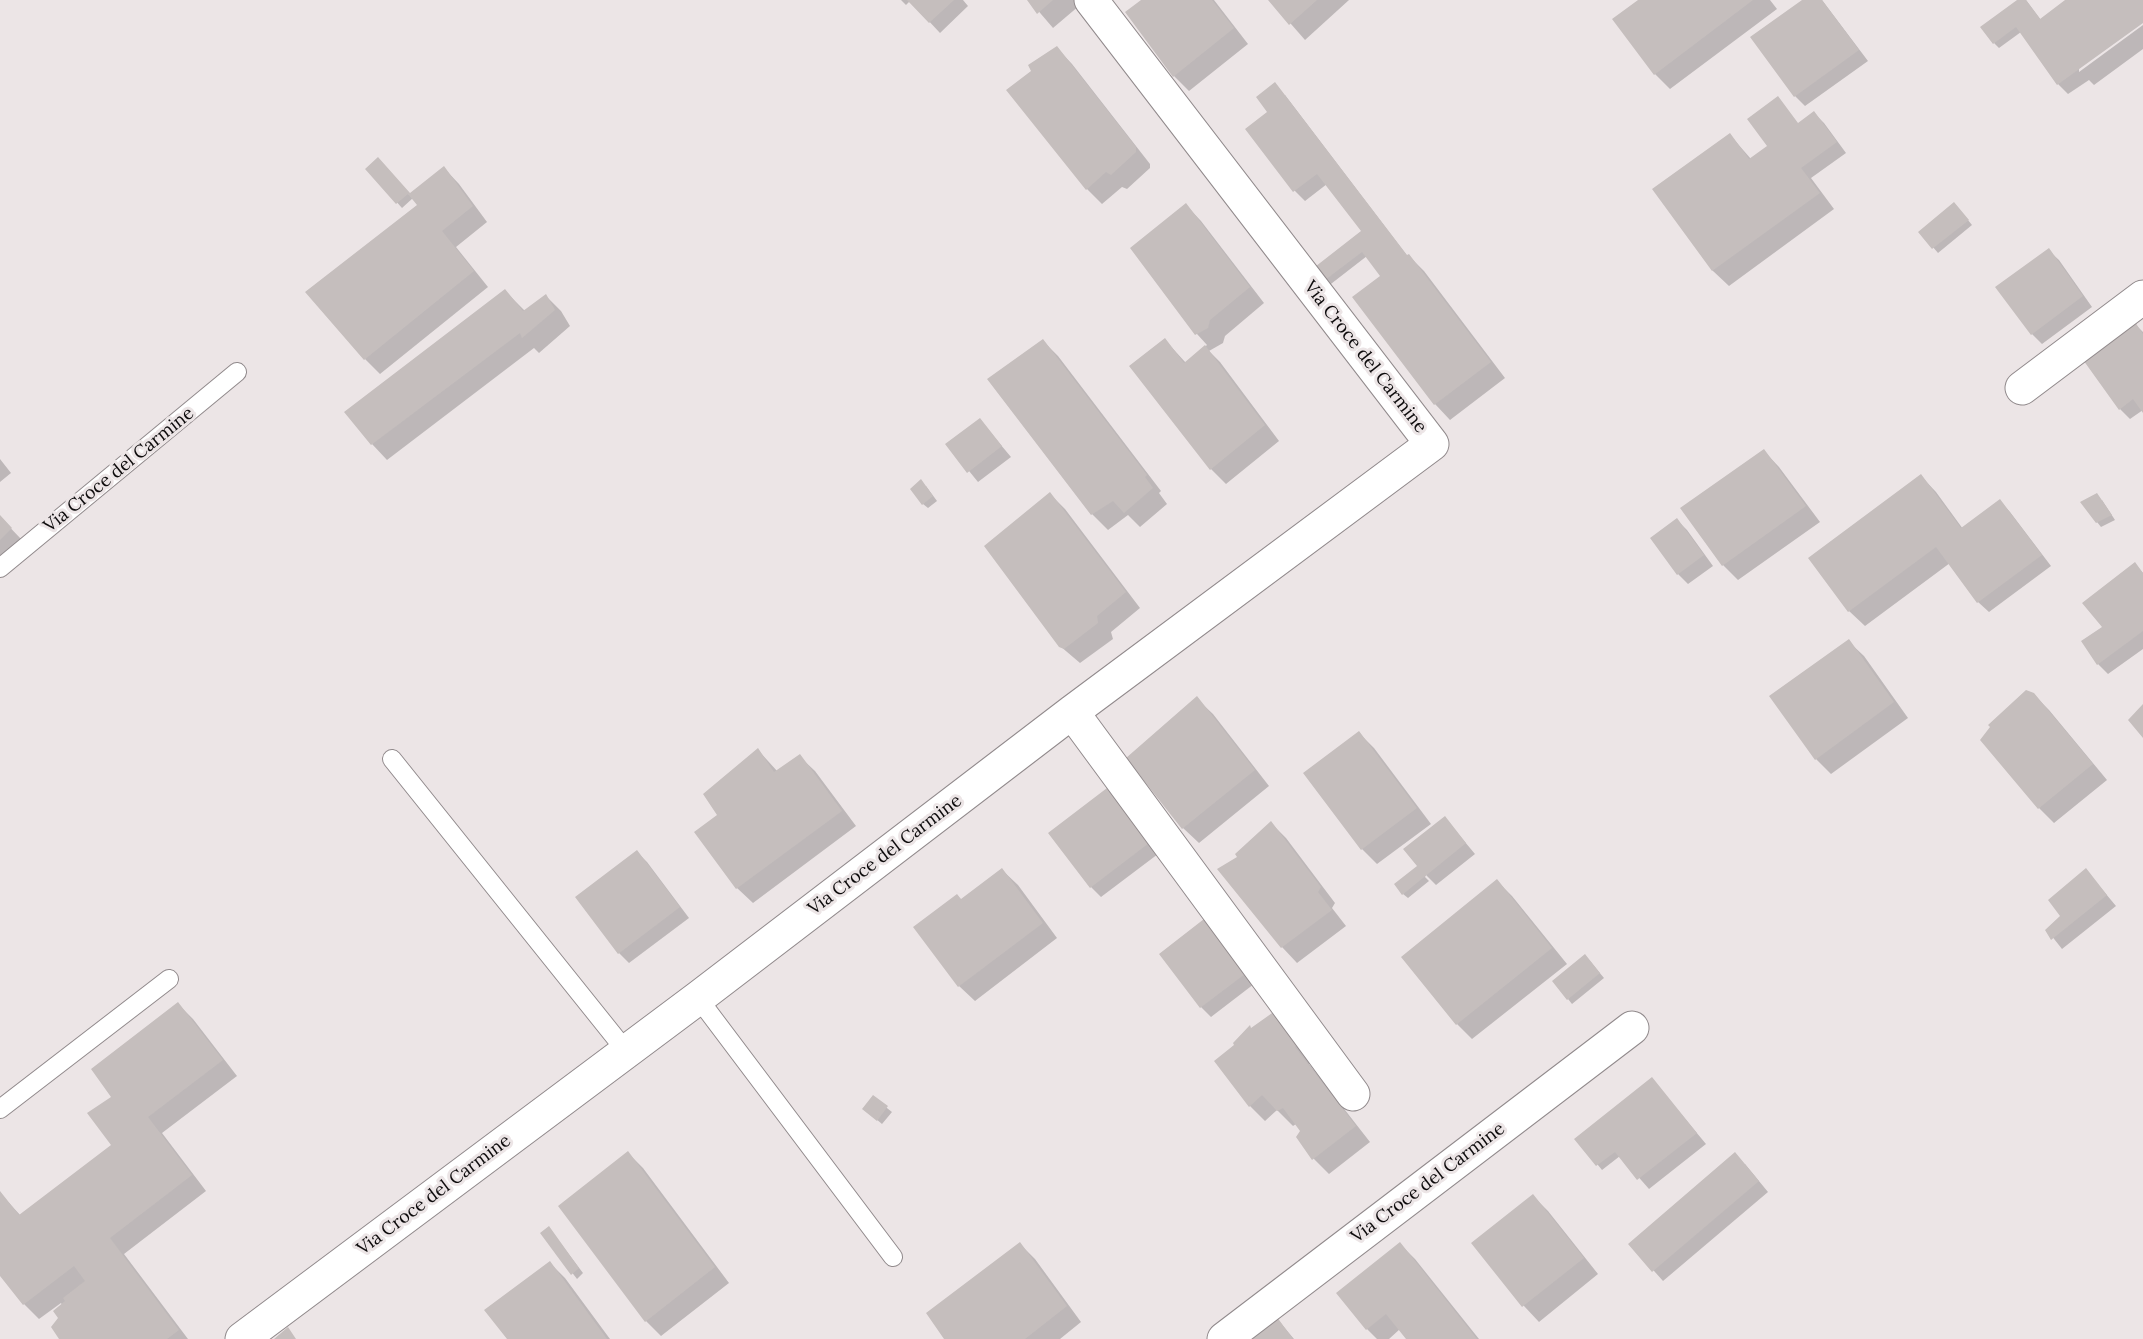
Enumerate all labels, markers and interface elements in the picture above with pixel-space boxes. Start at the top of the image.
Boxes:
street label: Via Croce del Carmine [1299,277,1431,437]
street label: Via Croce del Carmine [40,403,198,537]
street label: Via Croce del Carmine [804,790,966,920]
street label: Via Croce del Carmine [1347,1118,1509,1248]
street label: Via Croce del Carmine [353,1130,515,1260]

